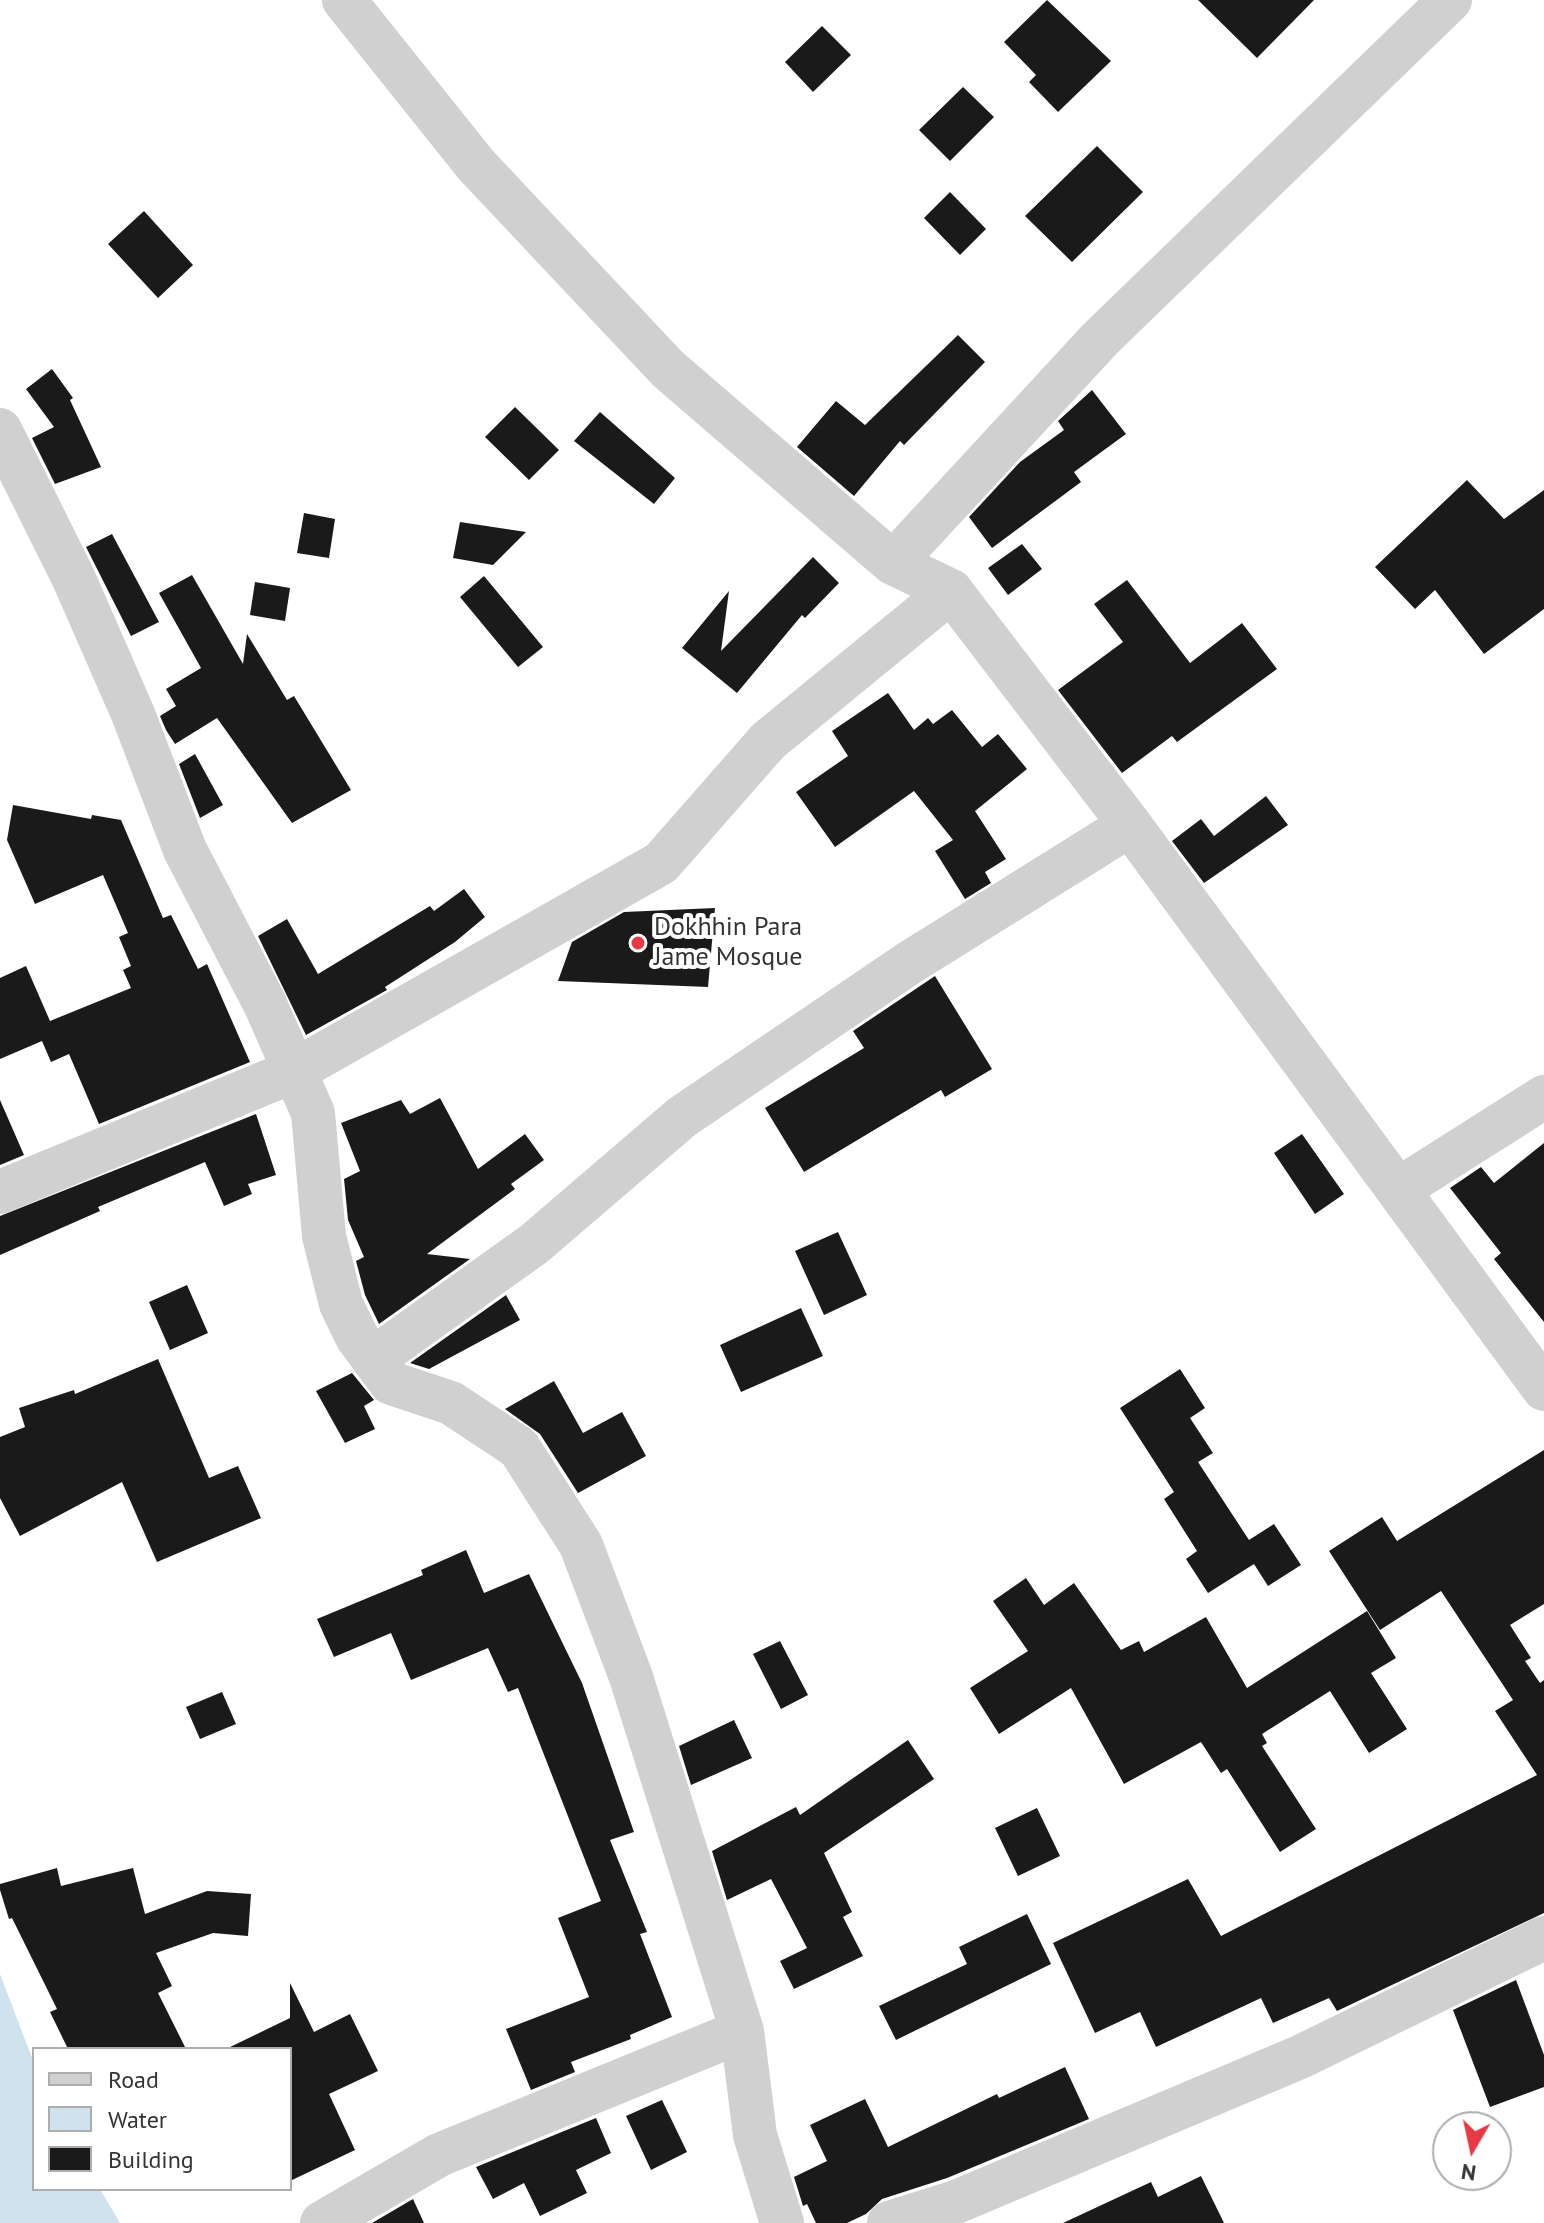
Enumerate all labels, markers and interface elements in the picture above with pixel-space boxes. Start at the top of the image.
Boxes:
place label: Dokhhin Para Jame Mosque [654,912,802,974]
marker: Dokhhin Para Jame Mosque [629,934,647,952]
legend [32,2047,292,2191]
text: Road [108,2064,159,2095]
text: Water [108,2104,167,2135]
north arrow [1432,2111,1512,2191]
text: Building [108,2144,194,2175]
text: N [1459,2158,1478,2188]

